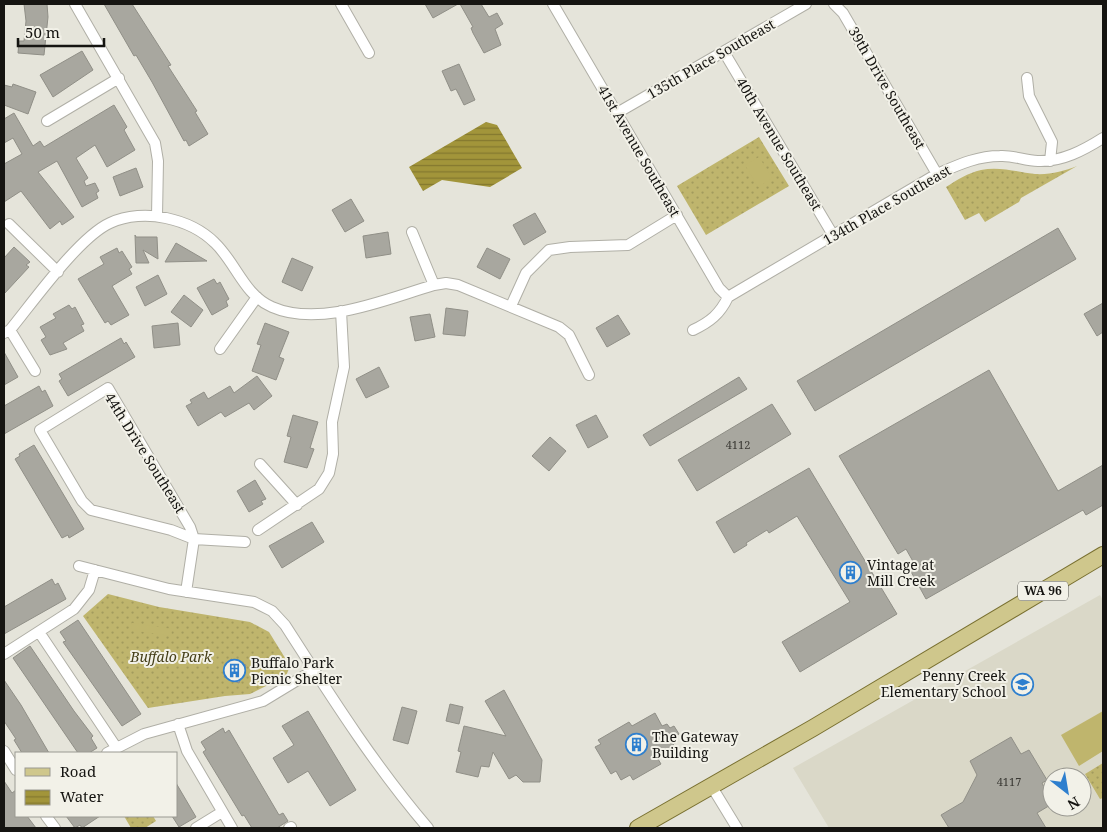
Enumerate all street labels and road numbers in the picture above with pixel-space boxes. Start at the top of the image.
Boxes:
street label: 135th Place Southeast [643,14,778,103]
street label: 39th Drive Southeast [845,23,930,153]
street label: 40th Avenue Southeast [732,74,827,214]
street label: 41st Avenue Southeast [594,81,685,220]
street label: 134th Place Southeast [819,160,954,249]
street label: 44th Drive Southeast [101,389,190,517]
road number: WA 96 [1018,582,1068,600]

